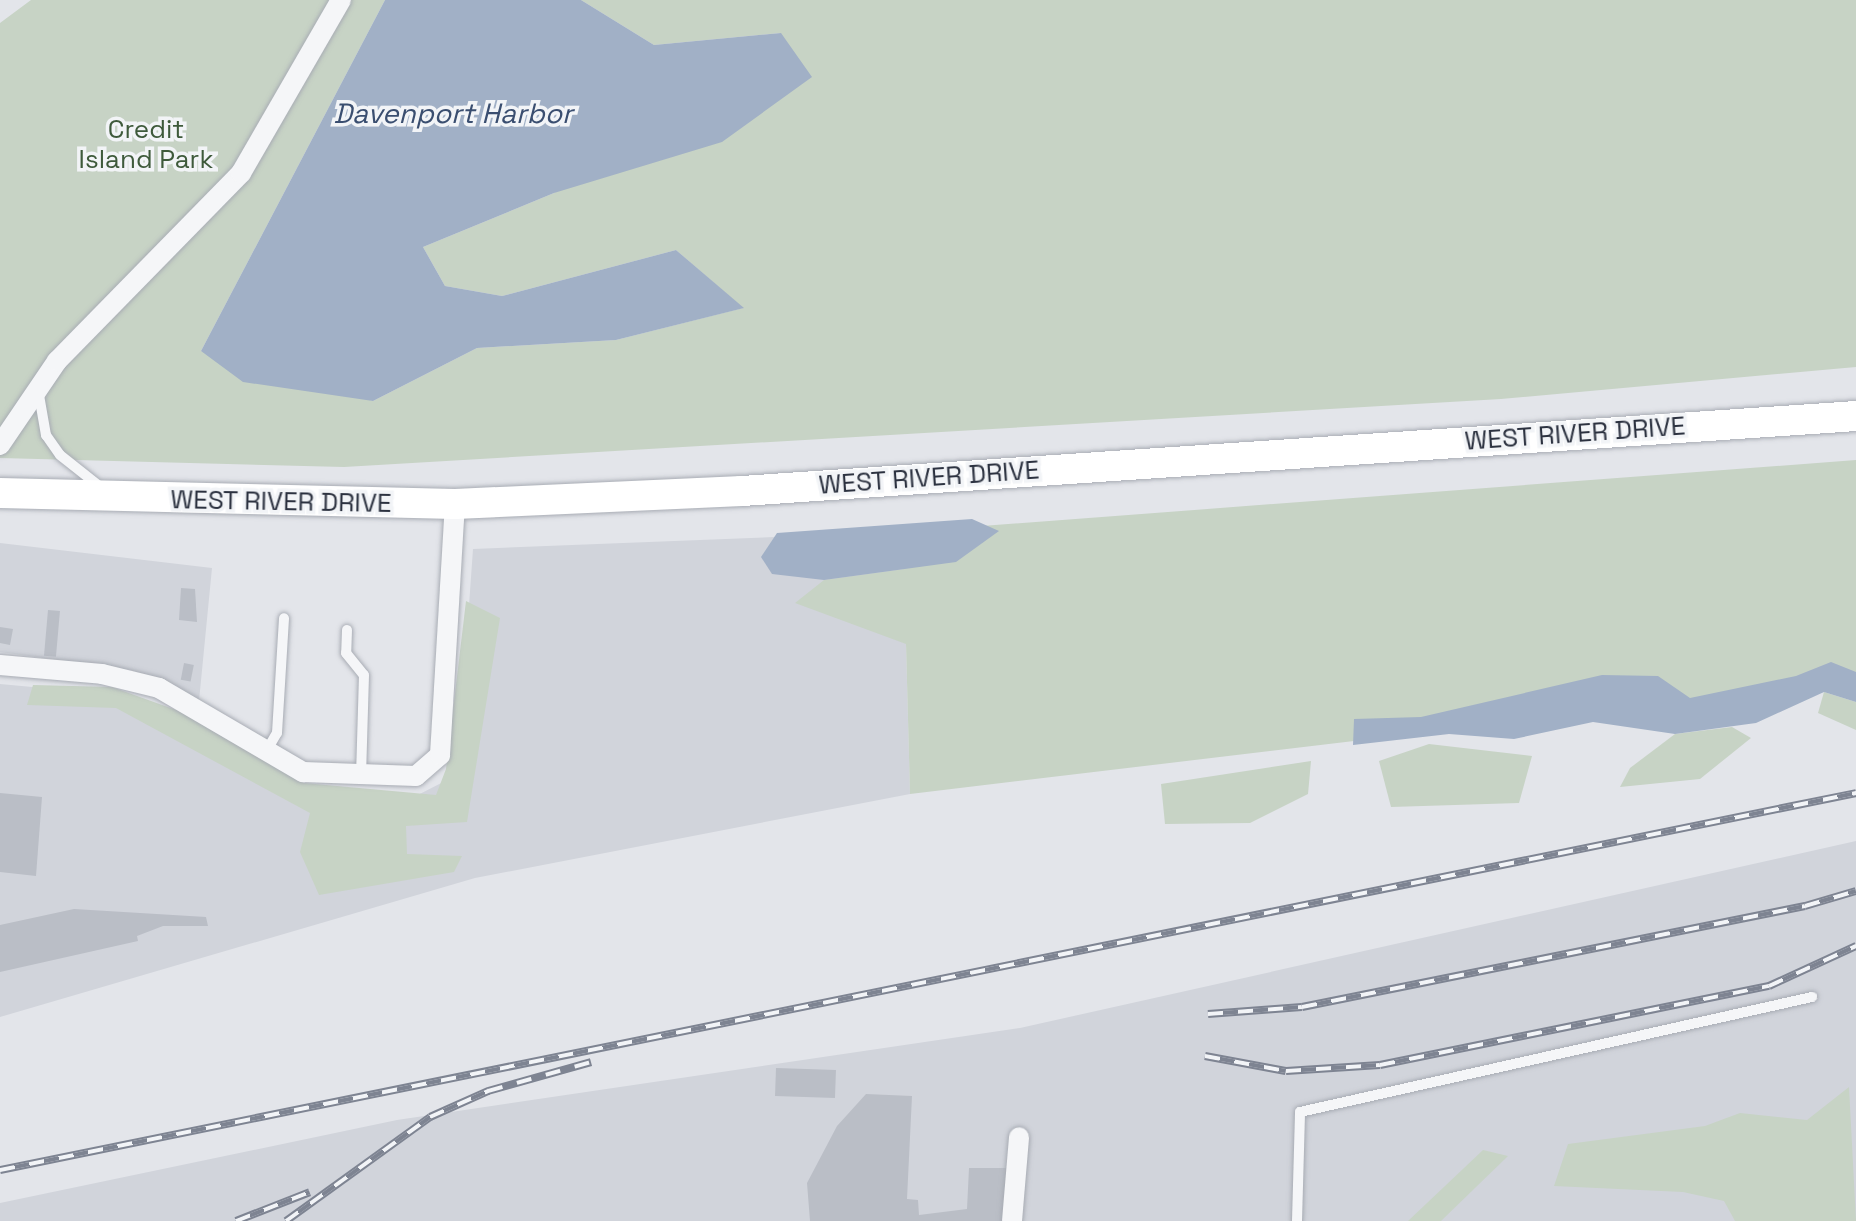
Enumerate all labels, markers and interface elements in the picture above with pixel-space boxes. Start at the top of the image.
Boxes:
water label: Davenport Harbor [333,96,573,130]
park label: Credit Island Park [79,114,213,176]
street label: WEST RIVER DRIVE [1463,411,1687,457]
street label: WEST RIVER DRIVE [817,455,1041,501]
street label: WEST RIVER DRIVE [170,484,392,520]

